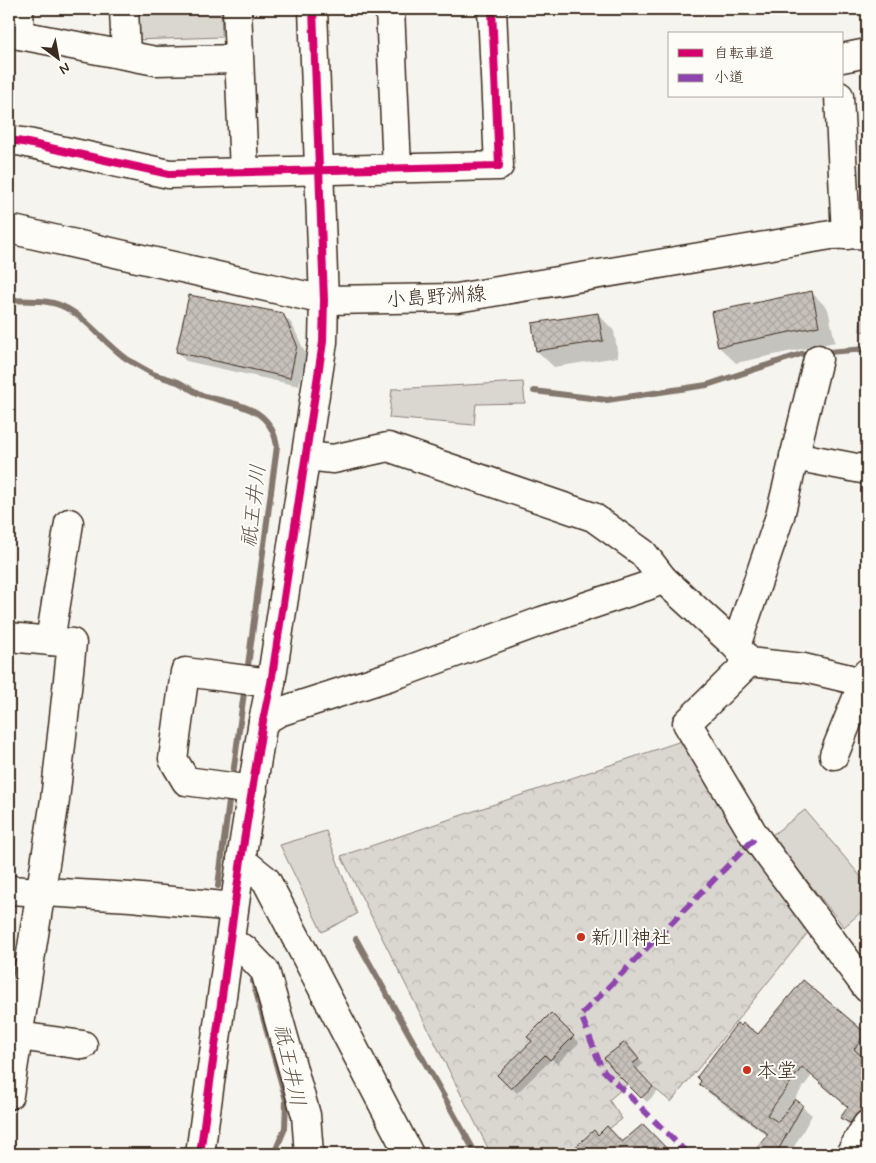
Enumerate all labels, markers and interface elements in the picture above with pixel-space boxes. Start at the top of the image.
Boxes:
north arrow [32,32,82,82]
legend [668,32,844,98]
text: 自転車道 [714,44,774,64]
text: N [56,58,73,78]
text: 小道 [714,68,744,88]
street label: 小島野洲線 [385,281,487,314]
water label: 祇王井川 [235,463,273,550]
place label: 新川神社 [591,925,671,952]
marker: 新川神社 [575,931,587,943]
water label: 祇王井川 [267,1021,311,1109]
place label: 本堂 [757,1058,797,1085]
marker: 本堂 [741,1064,753,1076]

